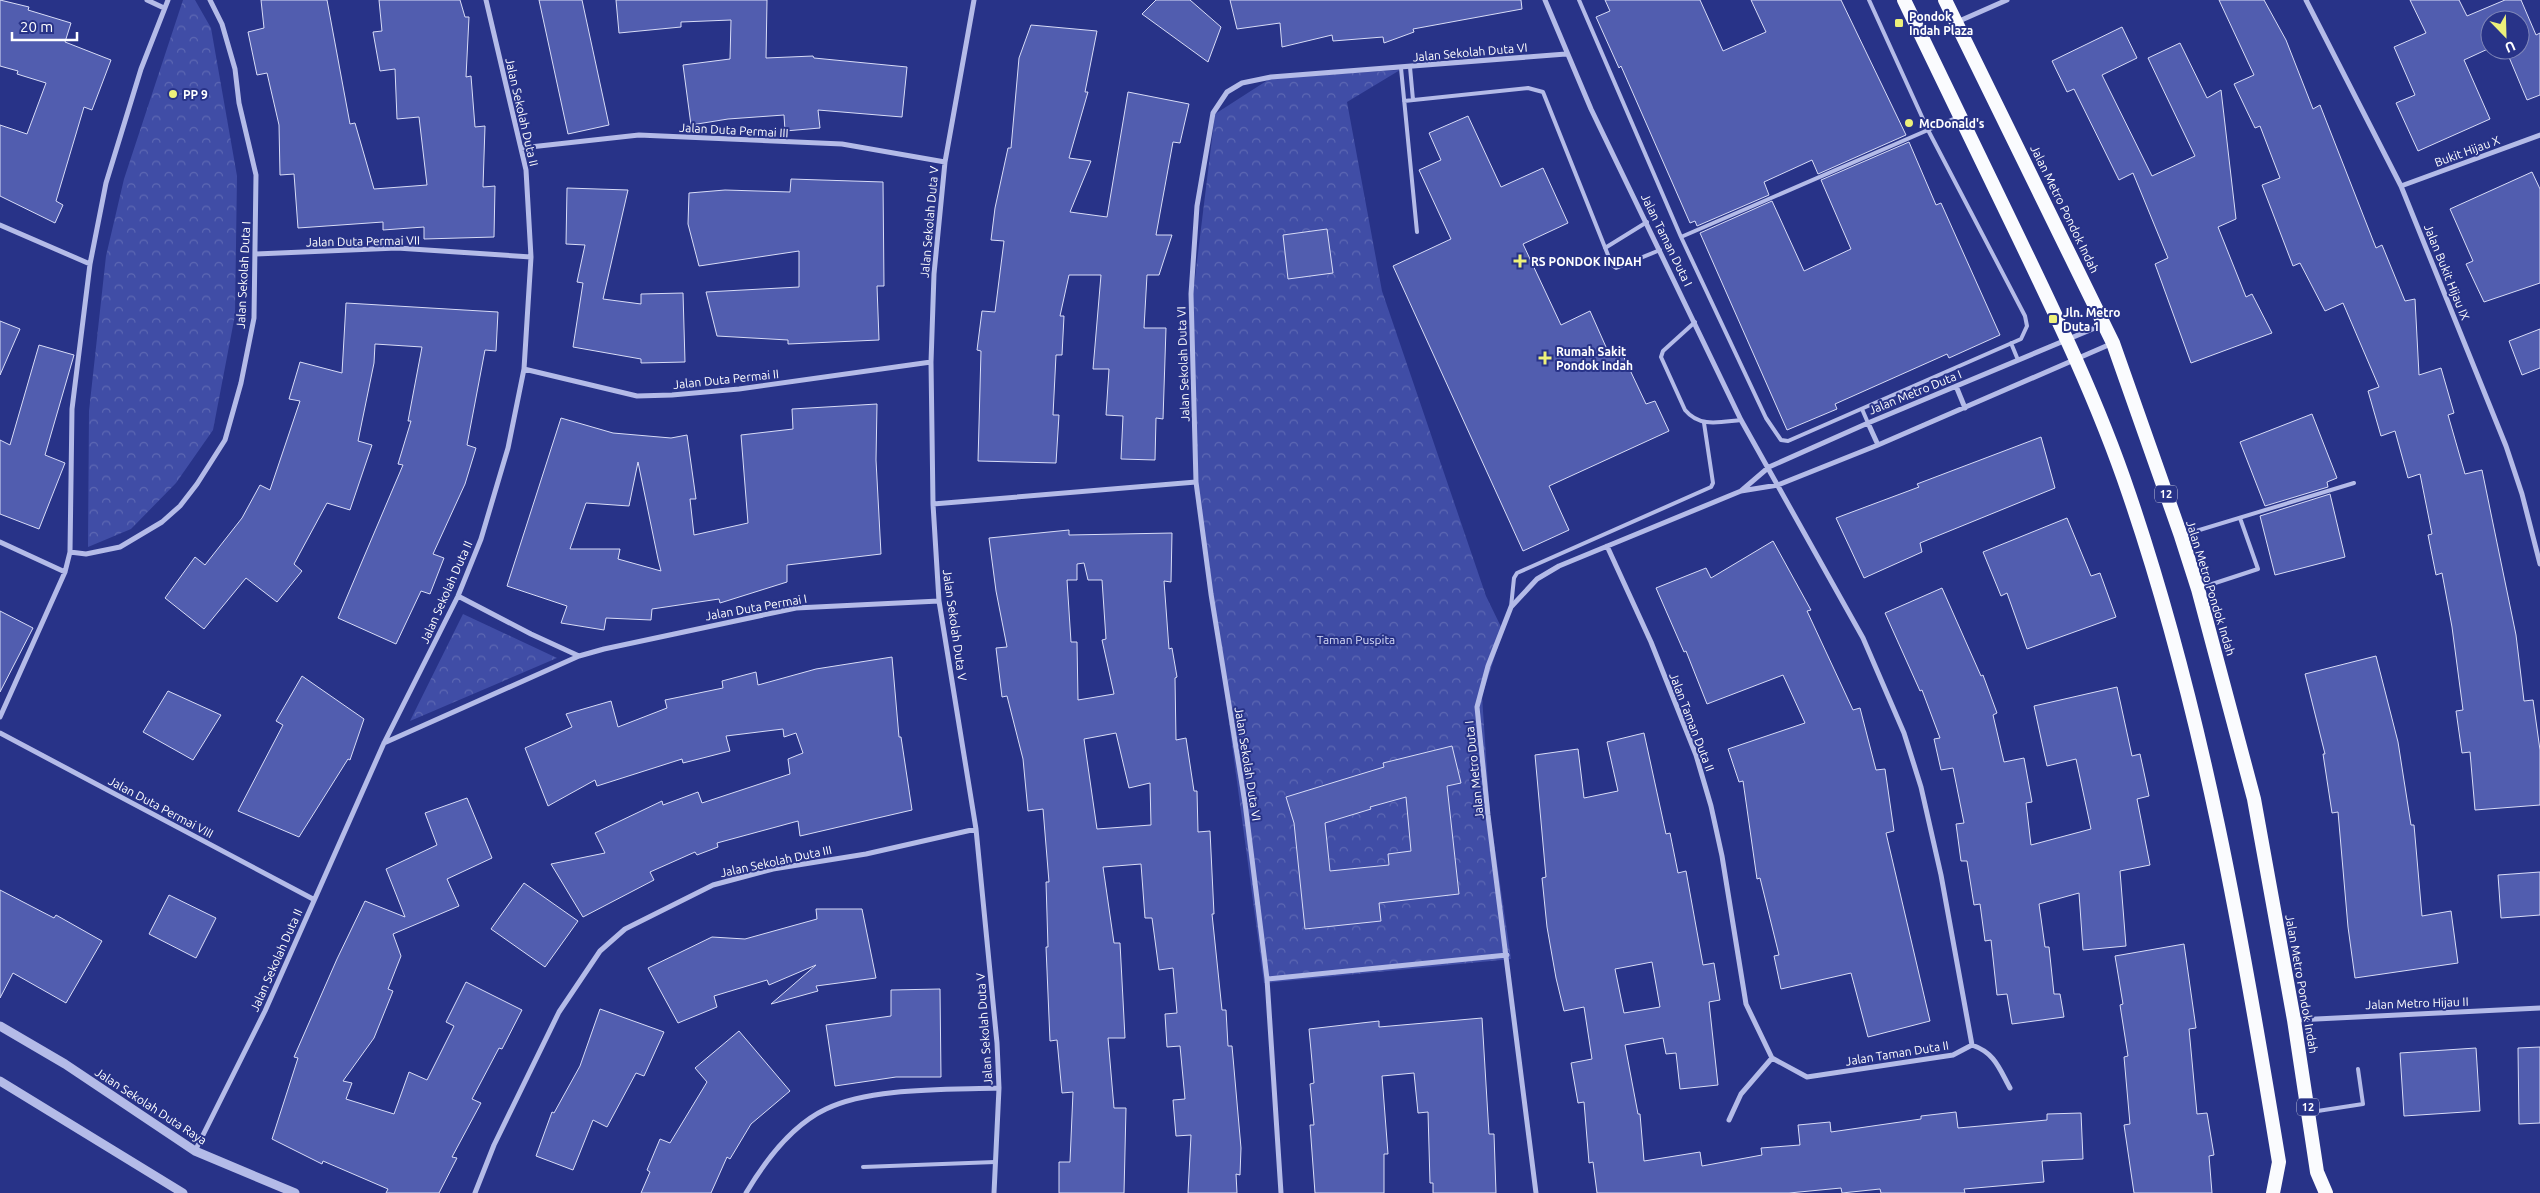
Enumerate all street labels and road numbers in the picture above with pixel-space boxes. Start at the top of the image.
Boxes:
street label: Jalan Sekolah Duta VI [1412,40,1528,64]
street label: Jalan Sekolah Duta II [503,57,541,167]
street label: Jalan Duta Permai III [679,121,789,139]
street label: Bukit Hijau X [2433,133,2502,169]
street label: Jalan Metro Pondok Indah [2028,143,2102,275]
street label: Jalan Sekolah Duta V [918,165,940,278]
street label: Jalan Taman Duta I [1639,192,1695,288]
street label: Jalan Sekolah Duta I [234,221,252,329]
street label: Jalan Bukit Hijau IX [2422,222,2472,322]
street label: Jalan Duta Permai VII [306,234,420,248]
street label: Jalan Sekolah Duta VI [1174,306,1192,422]
street label: Jalan Duta Permai II [672,367,780,391]
street label: Jalan Metro Duta I [1867,367,1963,417]
road number: 12 [2155,486,2177,502]
street label: Jalan Metro Pondok Indah [2184,519,2238,657]
street label: Jalan Sekolah Duta II [418,539,474,645]
street label: Jalan Sekolah Duta V [941,569,969,682]
street label: Jalan Duta Permai I [704,592,808,622]
street label: Jalan Taman Duta II [1667,671,1717,773]
street label: Jalan Sekolah Duta VI [1233,706,1263,822]
street label: Jalan Metro Duta I [1462,720,1486,820]
street label: Jalan Duta Permai VIII [106,774,216,840]
street label: Jalan Sekolah Duta III [719,843,833,879]
street label: Jalan Sekolah Duta II [248,907,304,1013]
street label: Jalan Metro Pondok Indah [2283,914,2321,1054]
street label: Jalan Sekolah Duta V [974,972,994,1085]
street label: Jalan Metro Hijau II [2365,995,2469,1011]
street label: Jalan Taman Duta II [1844,1038,1950,1068]
street label: Jalan Sekolah Duta Raya [93,1065,209,1147]
road number: 12 [2297,1098,2319,1116]

